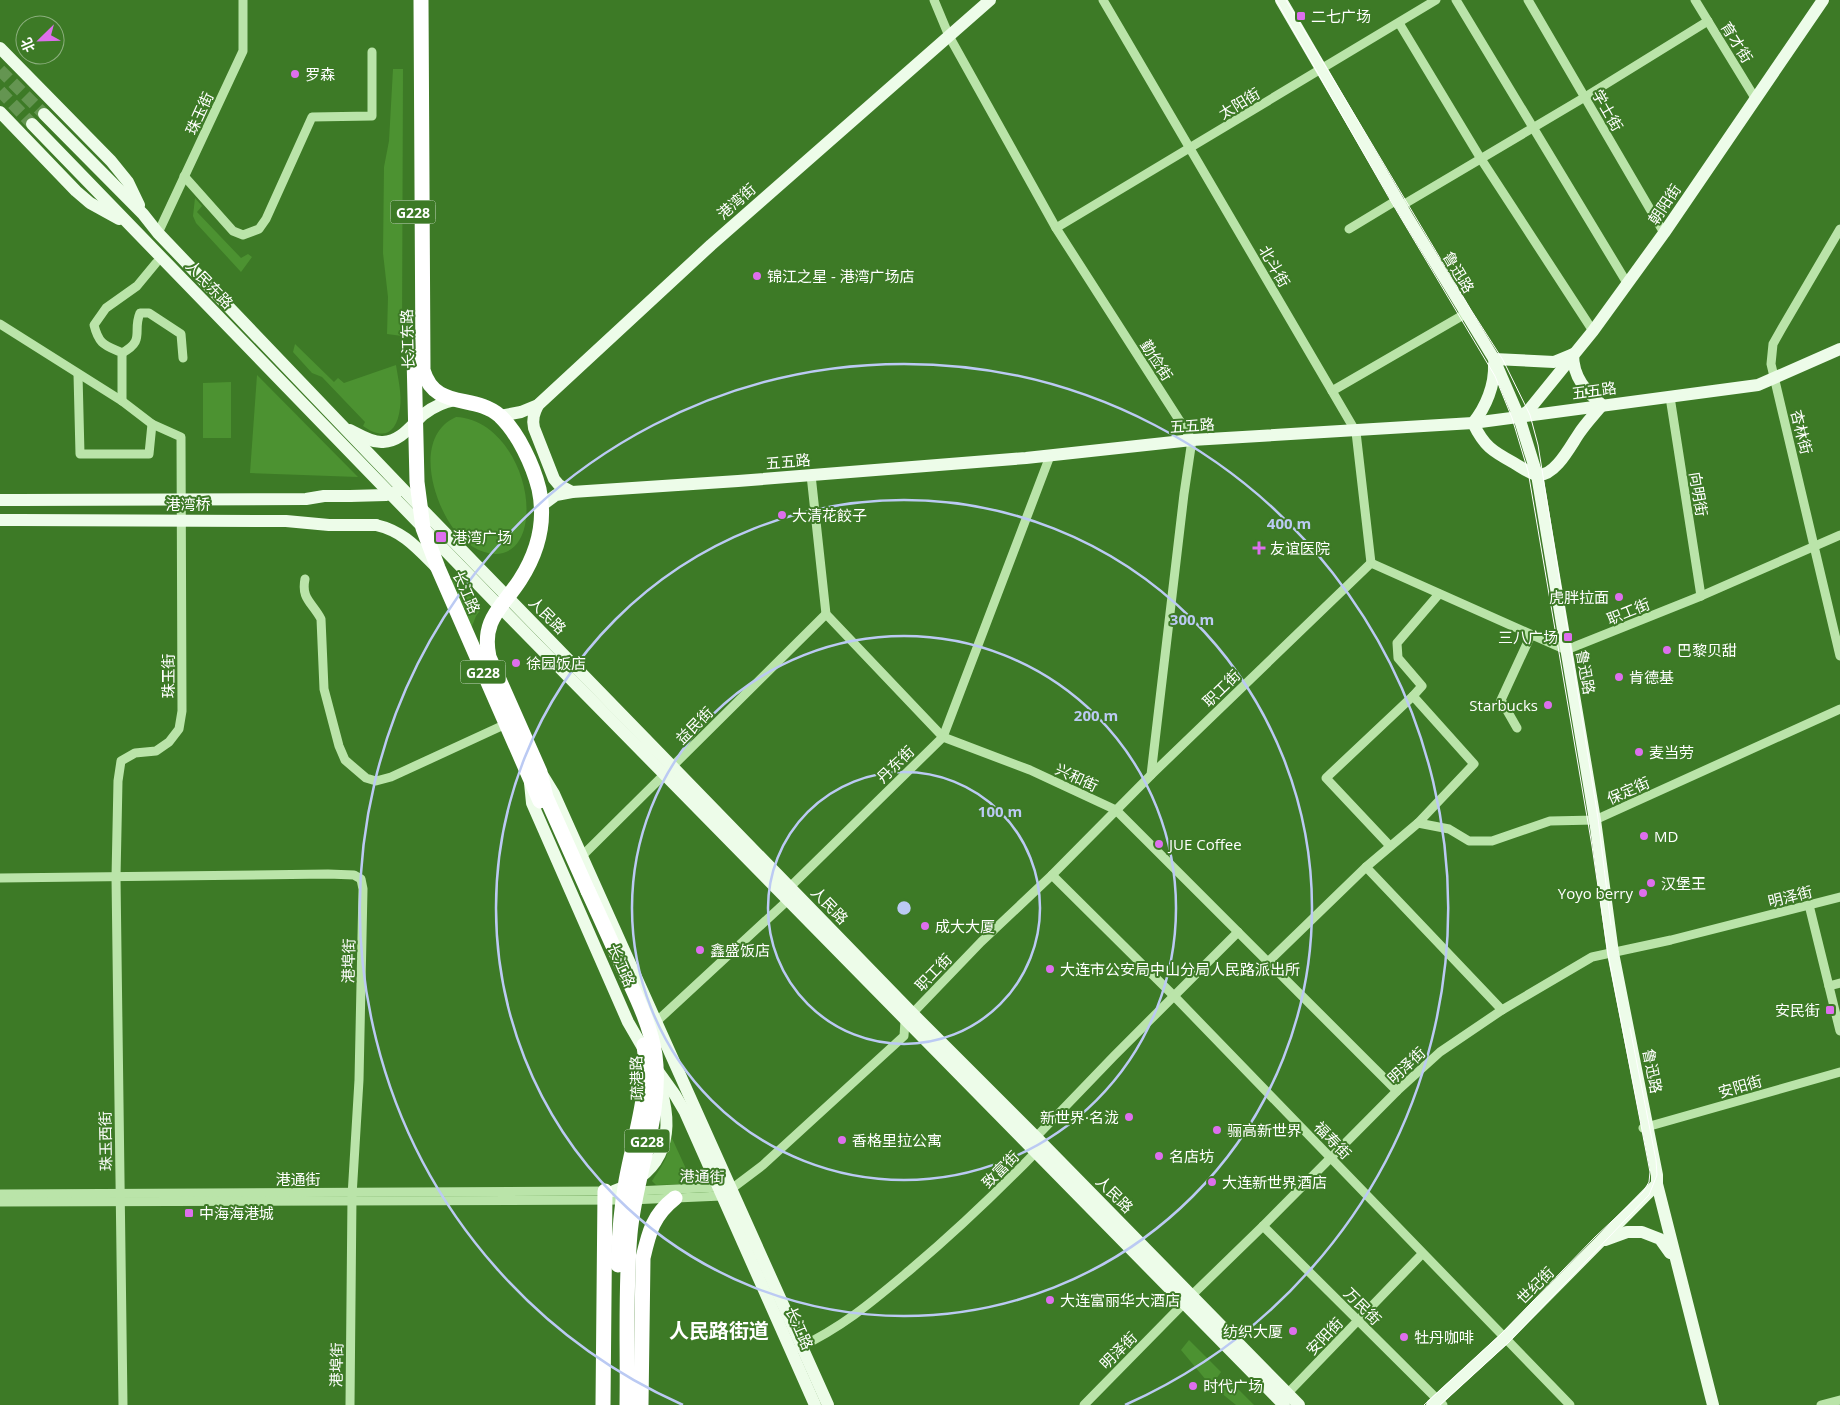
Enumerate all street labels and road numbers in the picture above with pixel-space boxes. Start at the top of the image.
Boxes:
street label: 育才街 [1717,18,1757,66]
street label: 太阳街 [1215,83,1263,123]
street label: 学士街 [1588,86,1628,134]
street label: 珠玉街 [180,88,218,138]
street label: 港湾街 [712,179,760,223]
street label: 朝阳街 [1643,180,1685,228]
road number: G228 [390,200,436,223]
street label: 北斗街 [1255,242,1295,290]
street label: 鲁迅路 [1439,248,1479,296]
street label: 人民东路 [182,255,238,313]
street label: 长江东路 [396,309,418,369]
street label: 勤俭街 [1136,336,1178,384]
street label: 五五路 [1570,377,1618,403]
street label: 杏林街 [1787,408,1817,456]
street label: 五五路 [1169,413,1215,437]
street label: 五五路 [765,449,811,473]
street label: 向明街 [1686,470,1712,518]
street label: 港湾桥 [165,494,211,514]
street label: 长江路 [449,567,485,617]
street label: 人民路 [525,592,571,638]
street label: 职工街 [1603,593,1653,629]
street label: 鲁迅路 [1572,648,1600,696]
street label: 珠玉街 [158,653,178,699]
road number: G228 [460,660,506,684]
street label: 职工街 [1198,665,1244,711]
street label: 益民街 [671,702,717,748]
street label: 丹东街 [872,741,918,787]
street label: 兴和街 [1052,758,1102,796]
street label: 保定街 [1603,772,1653,808]
street label: 明泽街 [1766,881,1814,911]
street label: 人民路 [807,882,853,928]
street label: 港埠街 [338,938,358,984]
street label: 长江路 [604,940,640,990]
street label: 职工街 [910,949,956,995]
street label: 明泽街 [1383,1042,1429,1088]
street label: 鲁迅路 [1639,1047,1667,1095]
street label: 疏港路 [626,1055,646,1101]
street label: 安阳街 [1716,1070,1764,1102]
street label: 珠玉西街 [94,1111,116,1171]
street label: 福寿街 [1310,1117,1356,1163]
road number: G228 [624,1130,670,1152]
street label: 致富街 [977,1146,1023,1192]
street label: 港通街 [679,1166,725,1186]
street label: 港通街 [275,1169,321,1189]
street label: 人民路 [1092,1171,1138,1217]
street label: 世纪街 [1512,1262,1558,1308]
street label: 万民街 [1340,1283,1386,1329]
street label: 长江路 [782,1303,818,1353]
street label: 安阳街 [1301,1313,1347,1359]
street label: 明泽街 [1095,1327,1141,1373]
street label: 港埠街 [326,1342,346,1388]

